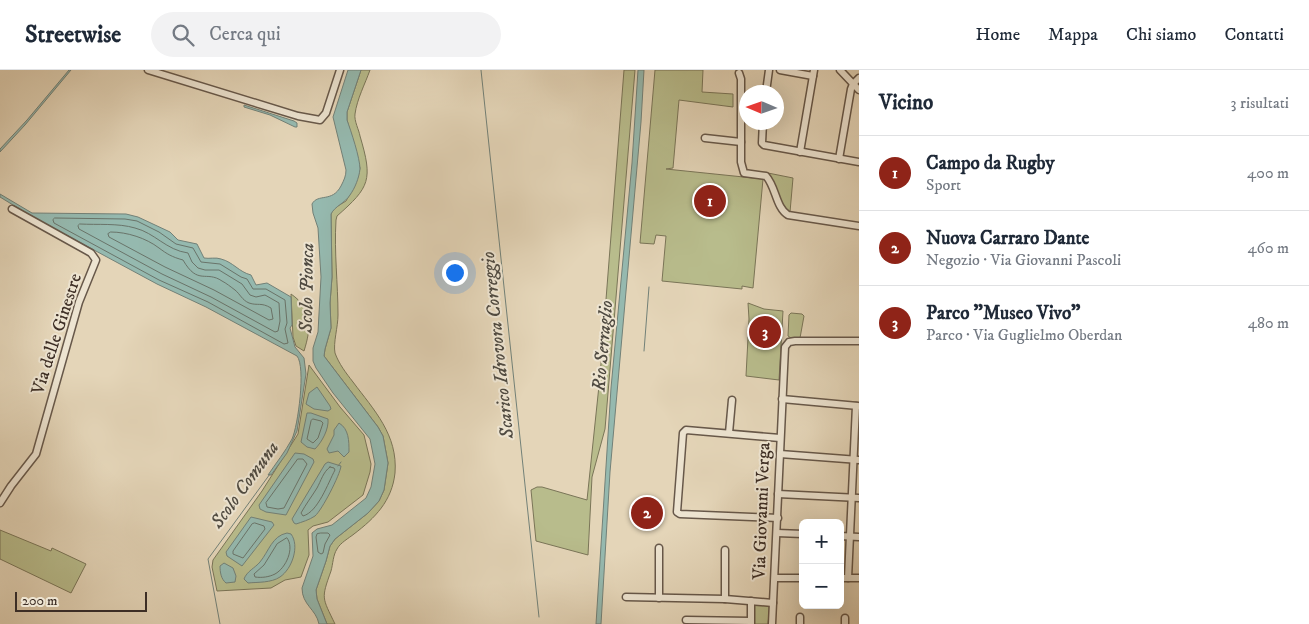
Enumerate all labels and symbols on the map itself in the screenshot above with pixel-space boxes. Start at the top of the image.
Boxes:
north arrow [739,85,784,130]
pin: 1 [694,182,726,220]
water label: Scolo Pionca [295,243,319,334]
water label: Scarico Idrovora Correggio [477,250,519,441]
your location [442,260,468,286]
street label: Via delle Ginestre [27,271,87,398]
water label: Rio Serraglio [587,299,618,394]
pin: 3 [749,313,781,351]
water label: Scolo Comuna [205,437,284,534]
street label: Via Giovanni Verga [749,442,775,581]
pin: 2 [631,494,663,532]
scale bar [15,589,148,612]

